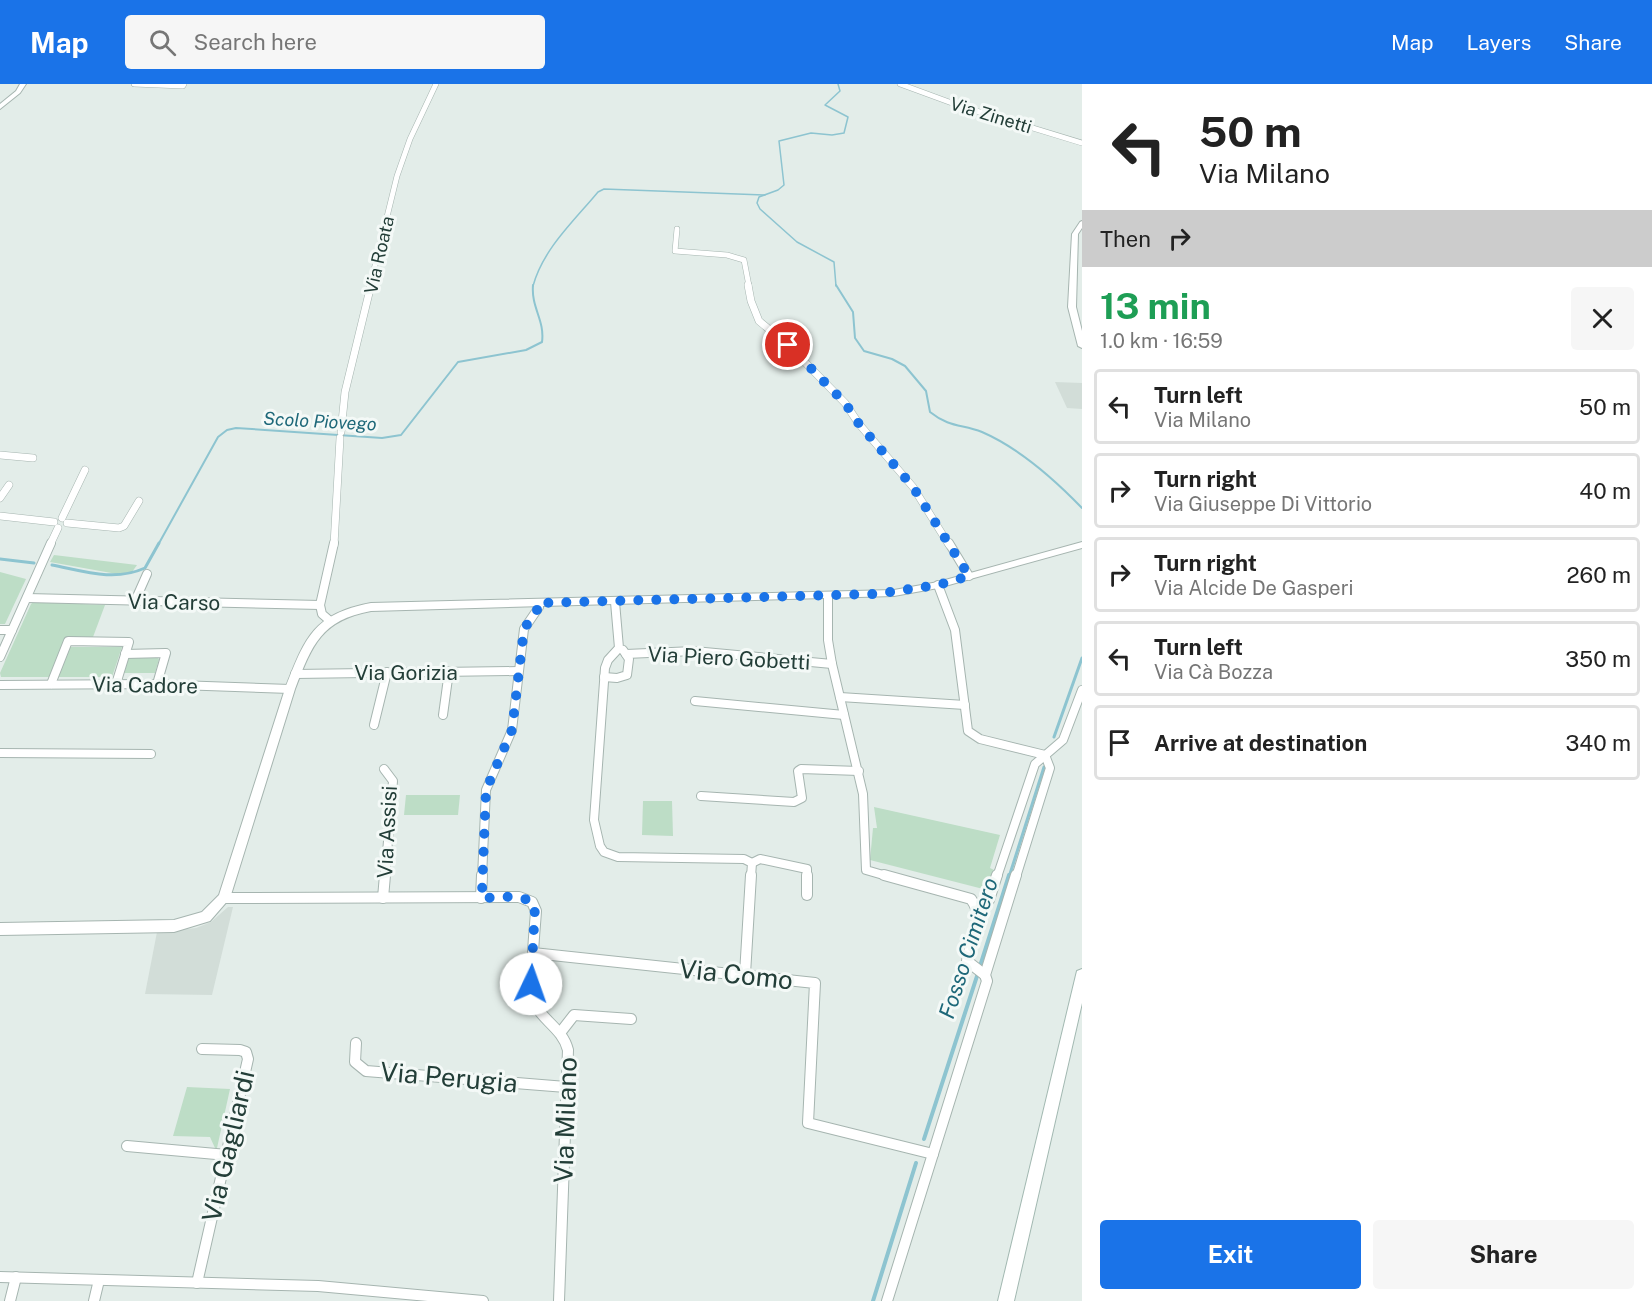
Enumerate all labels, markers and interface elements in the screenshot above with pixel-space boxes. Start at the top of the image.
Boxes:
search box [125,15,545,69]
text: Map [30,26,89,59]
icon: search [146,26,179,59]
text: Search here [194,29,317,55]
text: Map [1391,30,1434,55]
text: Layers [1467,30,1531,55]
text: Share [1564,30,1622,55]
street label: Via Zinetti [948,93,1034,137]
text: 50 m [1199,107,1302,156]
icon: left [1100,108,1178,186]
text: Via Milano [1199,157,1330,189]
street label: Via Roata [360,214,398,296]
icon: right [1163,222,1196,255]
text: Then [1100,226,1151,252]
text: 13 min [1100,285,1211,327]
button: close [1571,287,1634,350]
pin [762,319,813,370]
icon: arrive [771,328,804,361]
text: 1.0 km · 16:59 [1100,329,1223,353]
text: Turn left [1154,382,1243,408]
icon: left [1103,390,1136,423]
text: 50 m [1579,394,1631,420]
water label: Scolo Piovego [263,408,377,434]
text: Via Milano [1154,408,1251,432]
text: Turn right [1154,466,1257,492]
icon: right [1103,474,1136,507]
text: 40 m [1579,478,1631,504]
text: Via Giuseppe Di Vittorio [1154,492,1372,516]
text: Turn right [1154,550,1257,576]
icon: right [1103,558,1136,591]
text: 260 m [1566,562,1631,588]
text: Via Alcide De Gasperi [1154,576,1353,600]
street label: Via Carso [127,589,221,615]
text: Turn left [1154,634,1243,660]
street label: Via Piero Gobetti [647,641,811,675]
icon: left [1103,642,1136,675]
text: 350 m [1565,646,1631,672]
street label: Via Gorizia [354,660,458,685]
text: Via Cà Bozza [1154,660,1273,684]
street label: Via Cadore [92,672,198,698]
icon: arrive [1103,726,1136,759]
text: Arrive at destination [1154,730,1367,756]
text: 340 m [1566,730,1631,756]
street label: Via Assisi [372,785,402,879]
water label: Fosso Cimitero [933,874,1003,1022]
position arrow [499,952,563,1016]
street label: Via Como [678,953,794,995]
street label: Via Perugia [379,1056,519,1098]
street label: Via Milano [547,1056,583,1184]
street label: Via Gagliardi [195,1067,261,1225]
button: Exit [1100,1220,1361,1289]
button: Share [1373,1220,1634,1289]

